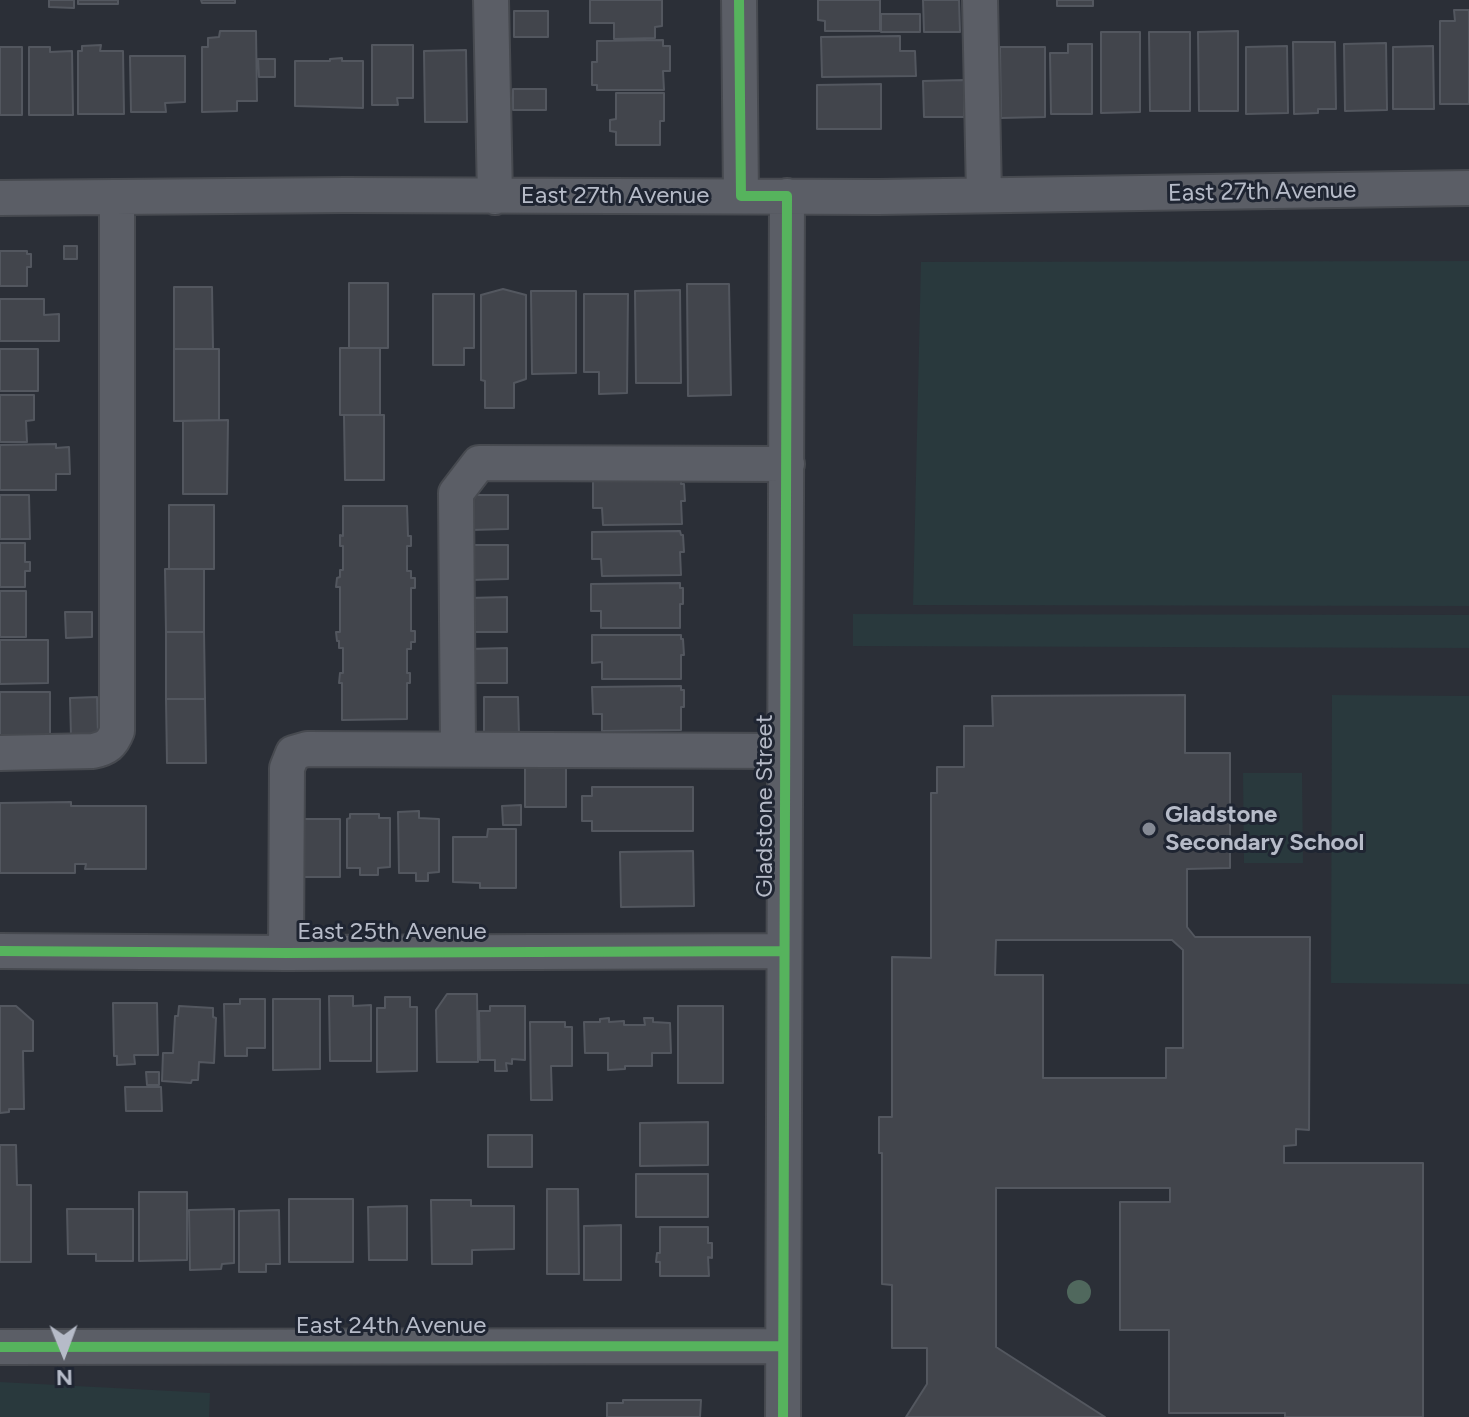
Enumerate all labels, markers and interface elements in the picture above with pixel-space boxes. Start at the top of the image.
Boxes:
street label: East 27th Avenue [1168,176,1356,208]
street label: East 27th Avenue [521,182,709,210]
street label: Gladstone Street [751,714,779,898]
place label: Gladstone Secondary School [1165,801,1364,857]
marker: Gladstone Secondary School [1140,820,1158,838]
street label: East 25th Avenue [297,918,487,946]
street label: East 24th Avenue [296,1312,486,1340]
north arrow [24,1313,104,1393]
text: N [56,1364,73,1391]

